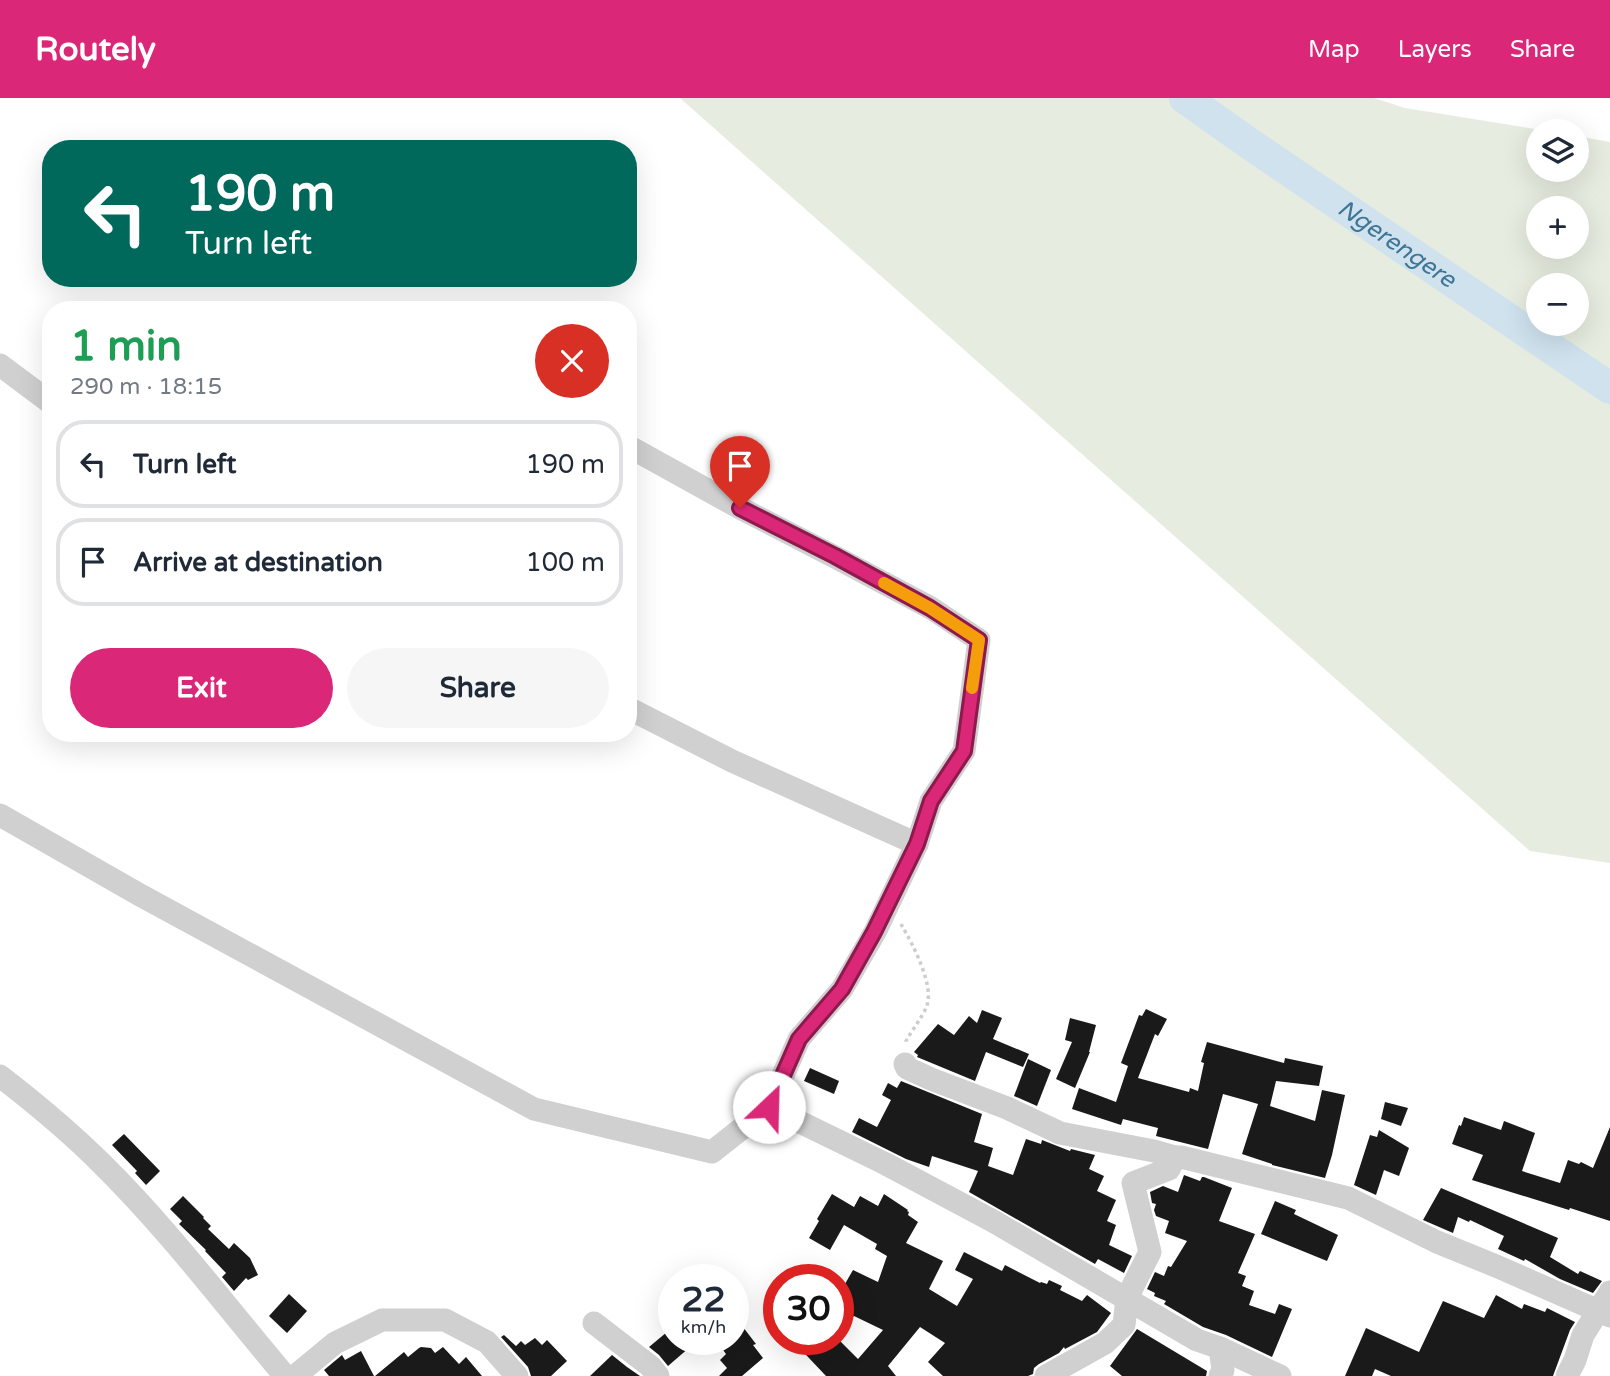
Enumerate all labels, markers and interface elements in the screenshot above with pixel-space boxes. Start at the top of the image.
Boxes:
text: Routely [35,30,156,69]
text: Map [1308,35,1360,64]
text: Layers [1398,35,1472,64]
text: Share [1510,35,1575,64]
map controls [1526,119,1589,336]
button: layers [1526,119,1589,182]
text: 190 m [185,165,335,224]
icon: left [70,168,161,259]
water label: Ngerengere [1332,193,1462,294]
button: + [1526,196,1589,259]
text: Turn left [185,225,312,263]
button: − [1526,273,1589,336]
text: 1 min [70,321,182,372]
button: close [535,324,609,398]
text: 290 m · 18:15 [70,373,222,401]
pin [710,436,770,508]
icon: left [74,445,112,483]
icon: arrive [721,447,759,485]
text: Turn left [133,449,236,480]
text: 190 m [525,449,605,480]
icon: arrive [74,543,112,581]
text: Arrive at destination [133,547,383,578]
text: 100 m [525,547,605,578]
button: Exit [70,648,333,728]
button: Share [347,648,609,728]
position arrow [732,1070,806,1144]
speed limit sign: 30 [763,1264,854,1355]
text: 22 [682,1279,725,1321]
text: km/h [681,1316,726,1338]

